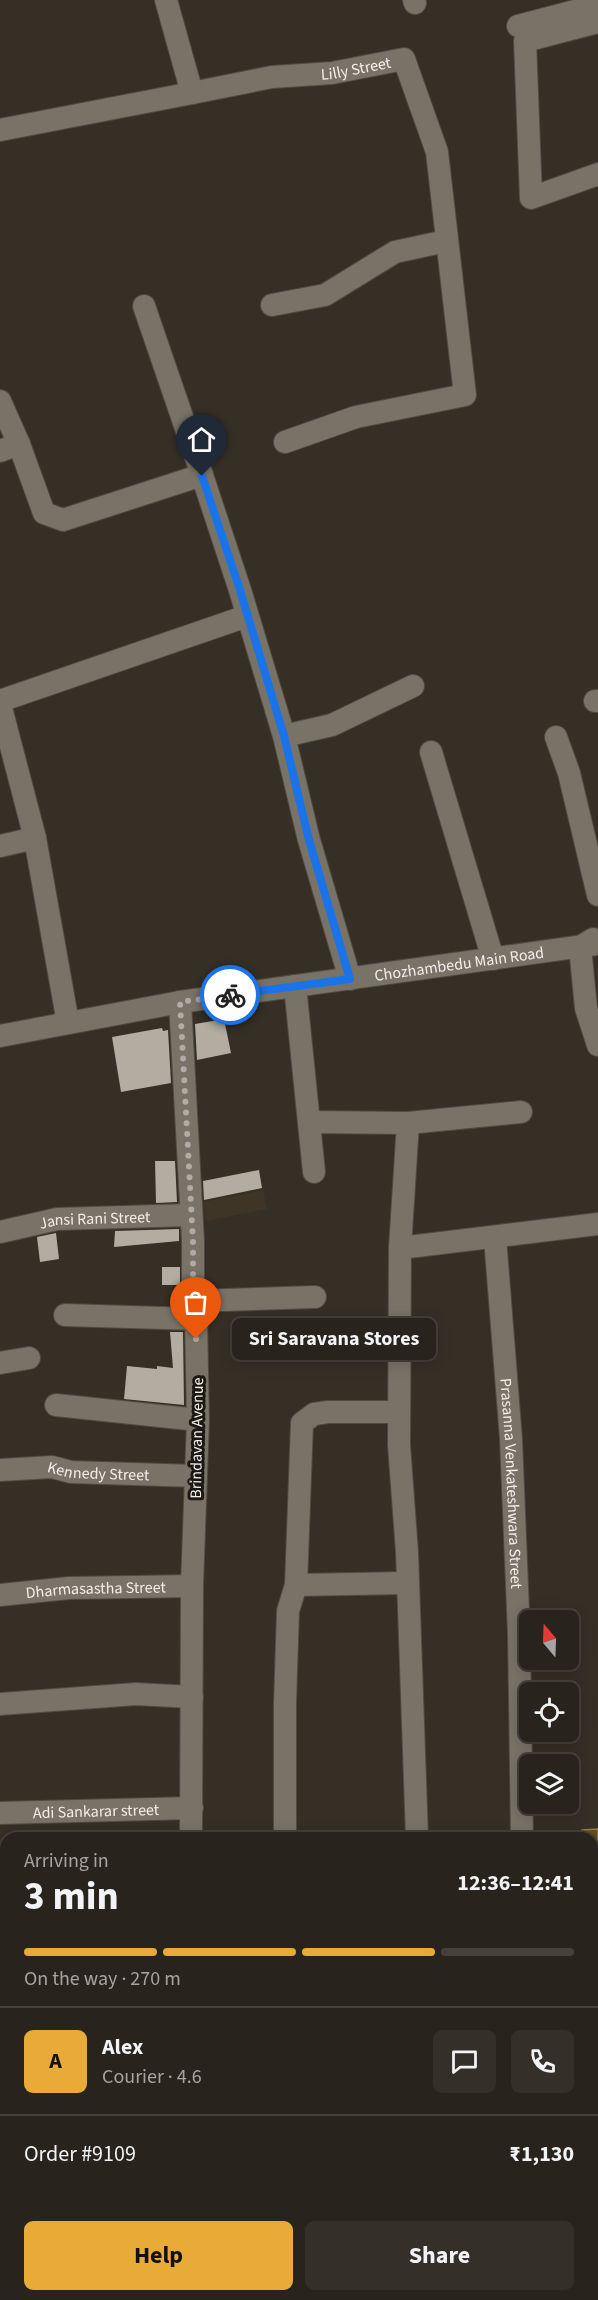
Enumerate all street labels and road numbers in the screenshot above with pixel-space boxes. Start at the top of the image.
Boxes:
street label: Lilly Street [320,52,393,86]
street label: Chozhambedu Main Road [373,942,545,987]
street label: Jansi Rani Street [37,1206,151,1235]
street label: Brindavan Avenue [185,1377,209,1499]
street label: Prasanna Venkateshwara Street [494,1377,527,1590]
street label: Kennedy Street [45,1456,150,1487]
street label: Dharmasastha Street [25,1576,167,1604]
street label: Adi Sankarar street [33,1799,160,1824]

